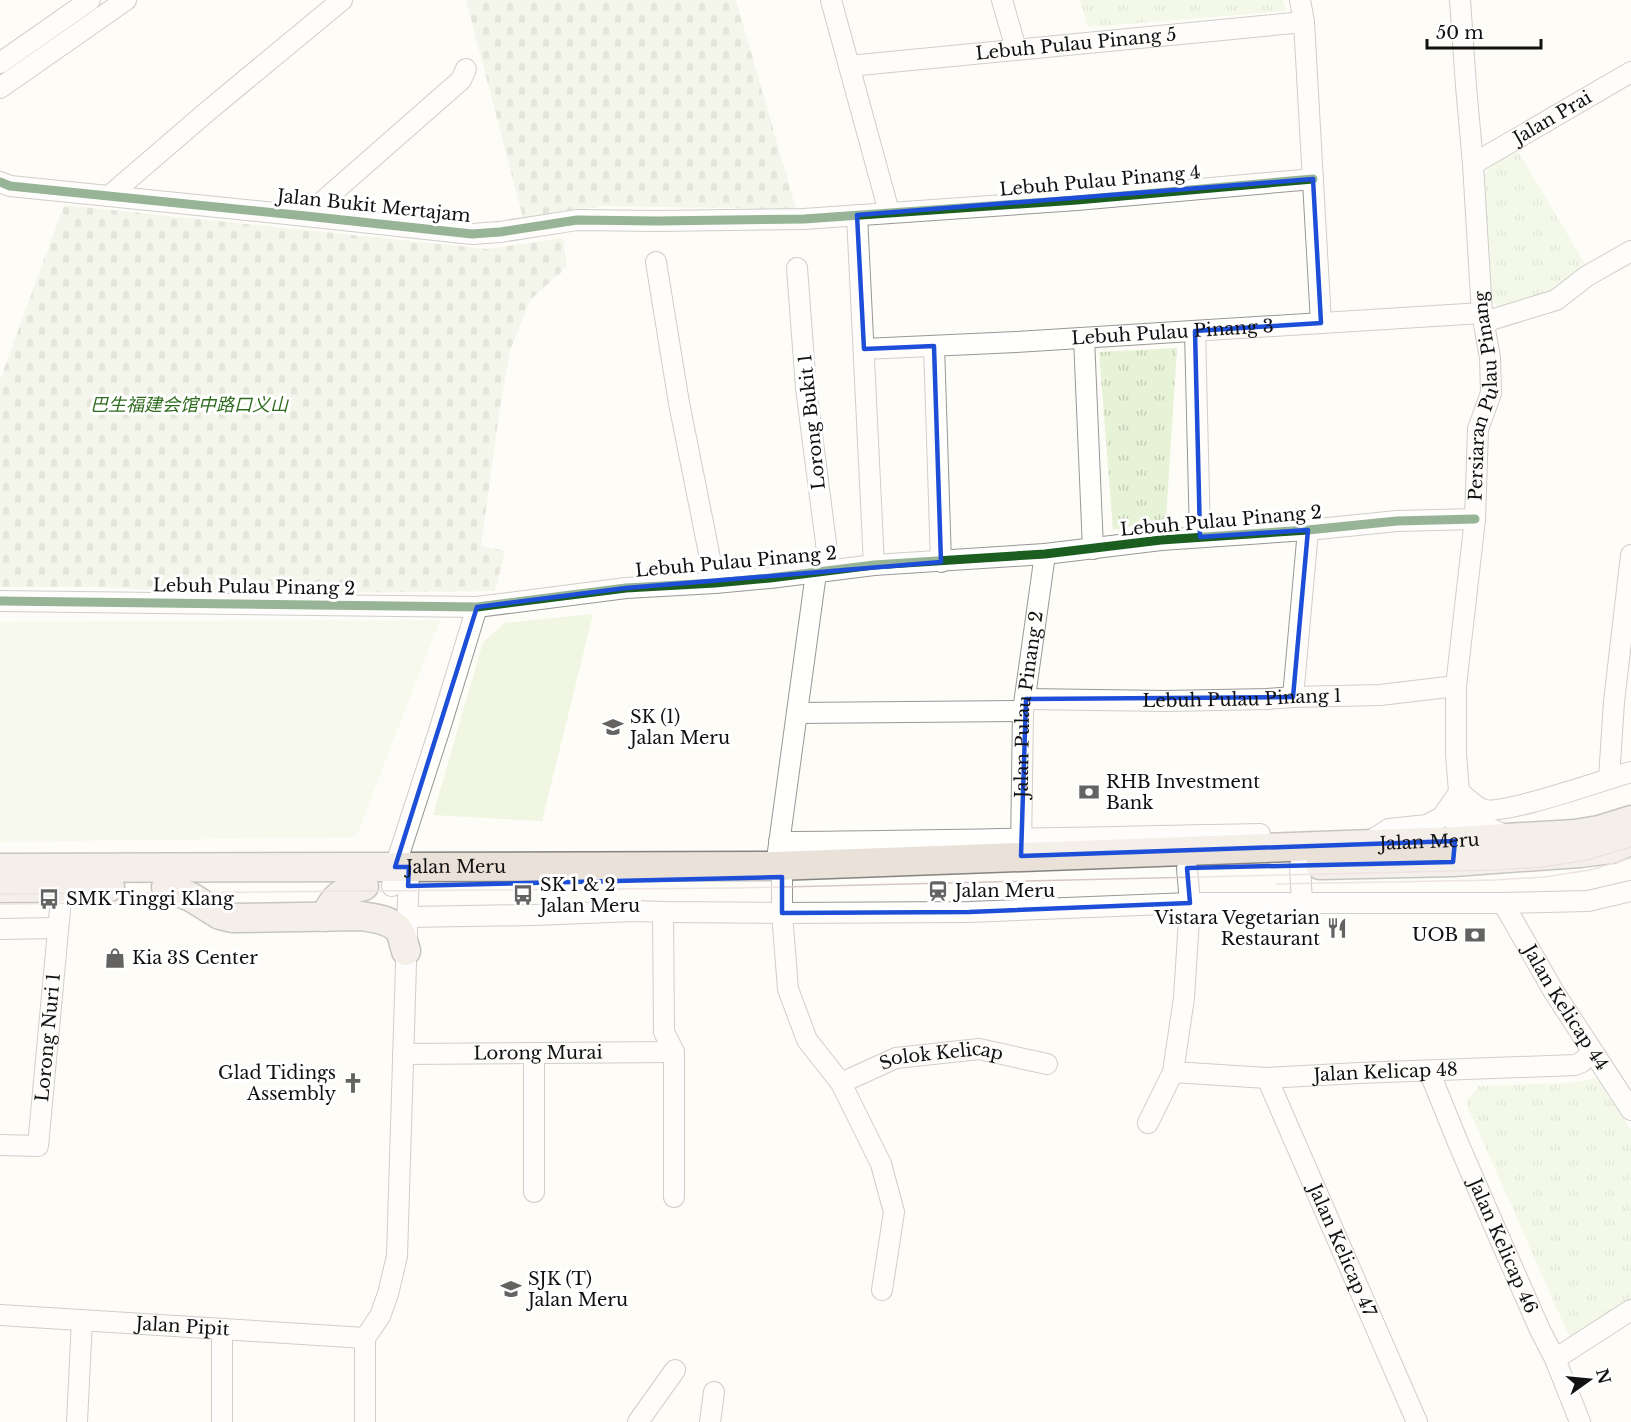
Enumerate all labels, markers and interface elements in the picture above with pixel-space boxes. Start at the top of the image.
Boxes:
scale bar [1427,12,1541,50]
text: 50 m [1436,22,1484,44]
street label: Lebuh Pulau Pinang 5 [975,23,1177,65]
street label: Jalan Prai [1508,86,1596,150]
street label: Lebuh Pulau Pinang 4 [999,161,1201,201]
street label: Jalan Bukit Mertajam [274,185,472,227]
street label: Persiaran Pulau Pinang [1465,290,1503,501]
street label: Lebuh Pulau Pinang 3 [1071,315,1274,350]
street label: Lorong Bukit 1 [794,353,830,491]
park label: 巴生福建会馆中路口义山 [90,394,289,416]
street label: Lebuh Pulau Pinang 2 [1119,501,1323,541]
street label: Lebuh Pulau Pinang 2 [634,542,838,582]
street label: Lebuh Pulau Pinang 2 [153,574,355,600]
street label: Jalan Pulau Pinang 2 [1011,610,1048,800]
street label: Lebuh Pulau Pinang 1 [1142,685,1342,712]
place label: SK (1) Jalan Meru [628,706,730,749]
school or university icon: SK (1) Jalan Meru [601,715,625,739]
place label: RHB Investment Bank [1106,771,1260,814]
bank icon: RHB Investment Bank [1077,780,1101,804]
street label: Jalan Meru [1377,829,1480,855]
street label: Jalan Meru [404,856,506,878]
place label: SK 1 & 2 Jalan Meru [538,874,640,917]
station icon: Jalan Meru [926,879,950,903]
place label: Jalan Meru [953,880,1055,902]
bus stop icon: SK 1 & 2 Jalan Meru [511,883,535,907]
bus stop icon: SMK Tinggi Klang [37,887,61,911]
place label: SMK Tinggi Klang [66,888,234,910]
place label: Vistara Vegetarian Restaurant [1153,907,1320,950]
restaurant icon: Vistara Vegetarian Restaurant [1325,916,1349,940]
bank icon: UOB [1463,923,1487,947]
place label: UOB [1412,924,1458,946]
street label: Jalan Kelicap 44 [1517,939,1613,1075]
shop icon: Kia 3S Center [103,946,127,970]
place label: Kia 3S Center [132,947,258,969]
street label: Lorong Nuri 1 [31,972,65,1103]
street label: Solok Kelicap [876,1038,1005,1075]
street label: Lorong Murai [473,1042,603,1064]
street label: Jalan Kelicap 48 [1311,1058,1458,1087]
place label: Glad Tidings Assembly [218,1062,336,1105]
church icon: Glad Tidings Assembly [341,1071,365,1095]
street label: Jalan Kelicap 46 [1463,1173,1542,1317]
street label: Jalan Kelicap 47 [1303,1179,1381,1321]
place label: SJK (T) Jalan Meru [526,1268,628,1311]
school or university icon: SJK (T) Jalan Meru [499,1277,523,1301]
street label: Jalan Pipit [133,1312,230,1340]
north arrow [1559,1350,1619,1410]
text: N [1592,1366,1615,1386]

